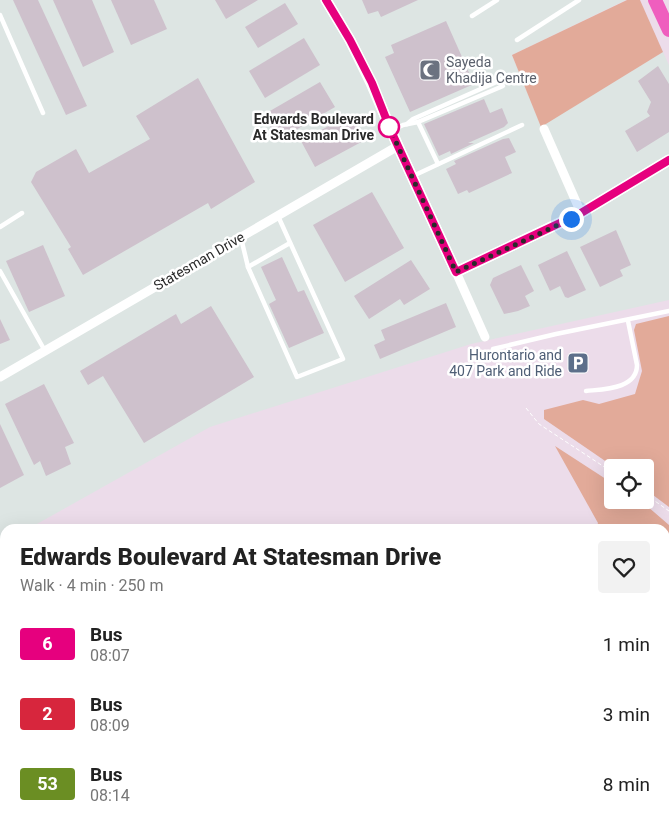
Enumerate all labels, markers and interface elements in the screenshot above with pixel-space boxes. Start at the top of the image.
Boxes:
place label: Sayeda Khadija Centre [446,54,537,86]
mosque icon: Sayeda Khadija Centre [418,58,442,82]
place label: Edwards Boulevard At Statesman Drive [253,111,374,143]
marker: Edwards Boulevard At Statesman Drive [378,116,400,138]
your location [559,207,584,232]
street label: Statesman Drive [151,228,247,294]
place label: Hurontario and 407 Park and Ride [449,347,562,379]
parking icon: Hurontario and 407 Park and Ride [566,351,590,375]
map controls [604,459,654,509]
button: locate [604,459,654,509]
button: heart [598,541,650,593]
text: Edwards Boulevard At Statesman Drive [20,543,441,571]
text: Walk · 4 min · 250 m [20,576,164,595]
text: Bus [90,623,123,646]
text: 6 [42,633,53,654]
text: 1 min [603,633,650,656]
text: 08:07 [90,646,130,665]
text: Bus [90,693,123,716]
text: 2 [42,703,53,724]
text: 3 min [603,703,650,726]
text: 08:09 [90,716,130,735]
text: Bus [90,763,123,786]
text: 53 [37,773,58,794]
text: 8 min [603,773,650,796]
text: 08:14 [90,786,130,805]

